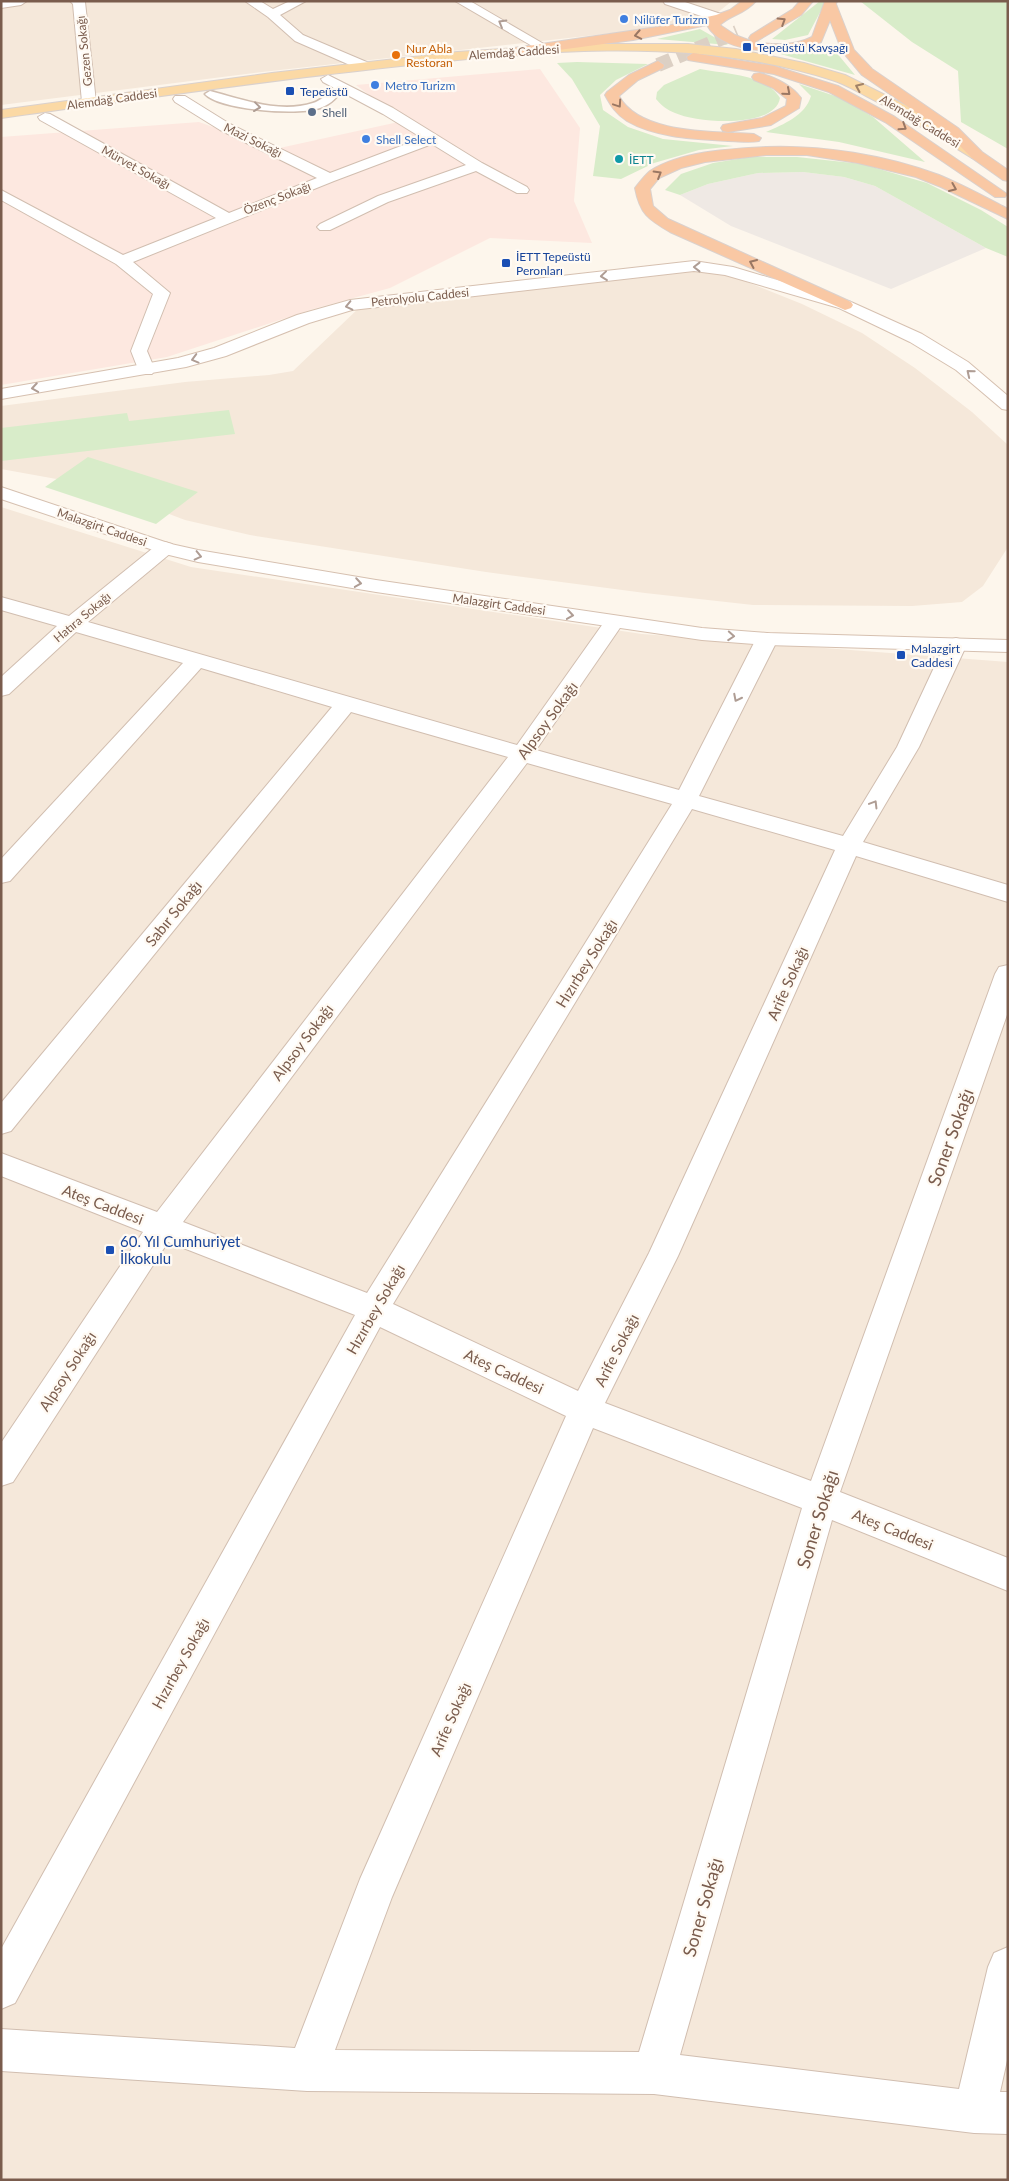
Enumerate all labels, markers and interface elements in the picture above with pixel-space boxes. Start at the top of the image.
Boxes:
place label: Nilüfer Turizm [634,12,708,27]
marker: Nilüfer Turizm [618,13,630,25]
street label: Gezen Sokağı [73,15,95,87]
one-way arrow [777,18,786,27]
one-way arrow [499,20,508,30]
one-way arrow [634,30,643,40]
place label: Tepeüstü Kavşağı [757,40,848,55]
place label: Nur Abla Restoran [406,41,453,70]
street label: Alemdağ Caddesi [468,41,560,63]
marker: Tepeüstü Kavşağı [741,41,753,53]
marker: Nur Abla Restoran [390,49,402,61]
place label: Metro Turizm [385,78,455,93]
marker: Metro Turizm [369,79,381,91]
one-way arrow [855,83,864,94]
place label: Tepeüstü [300,84,348,99]
street label: Alemdağ Caddesi [66,85,158,113]
marker: Tepeüstü [284,85,296,97]
one-way arrow [782,86,791,95]
street label: Alemdağ Caddesi [877,91,963,151]
one-way arrow [612,98,621,108]
one-way arrow [253,101,261,112]
place label: Shell [322,105,347,120]
marker: Shell [306,106,318,118]
street label: Mazi Sokağı [221,119,285,161]
one-way arrow [898,121,907,131]
place label: Shell Select [376,132,437,147]
marker: Shell Select [360,133,372,145]
street label: Mürvet Sokağı [99,142,173,192]
place label: İETT [629,152,653,167]
marker: İETT [613,153,625,165]
one-way arrow [653,170,662,180]
street label: Özenç Sokağı [241,178,313,218]
one-way arrow [948,181,957,192]
place label: İETT Tepeüstü Peronları [516,249,591,278]
marker: İETT Tepeüstü Peronları [500,257,512,269]
one-way arrow [749,259,758,269]
one-way arrow [692,262,700,272]
one-way arrow [599,270,607,281]
street label: Petrolyolu Caddesi [370,284,470,310]
one-way arrow [344,300,353,311]
one-way arrow [192,353,200,363]
one-way arrow [967,370,976,379]
one-way arrow [31,383,40,393]
street label: Malazgirt Caddesi [55,505,149,549]
one-way arrow [193,550,202,561]
one-way arrow [353,578,362,588]
street label: Hatıra Sokağı [50,589,114,645]
street label: Malazgirt Caddesi [451,590,547,618]
one-way arrow [567,609,575,620]
one-way arrow [728,630,736,641]
place label: Malazgirt Caddesi [911,641,961,670]
marker: Malazgirt Caddesi [895,649,907,661]
street label: Alpsoy Sokağı [513,678,581,762]
one-way arrow [733,693,743,702]
one-way arrow [868,801,878,810]
street label: Sabır Sokağı [141,876,205,950]
street label: Hızırbey Sokağı [552,915,620,1011]
street label: Arife Sokağı [763,943,811,1023]
street label: Alpsoy Sokağı [267,1000,337,1084]
street label: Soner Sokağı [922,1085,978,1189]
street label: Ateş Caddesi [60,1180,146,1228]
place label: 60. Yıl Cumhuriyet İlkokulu [120,1232,241,1267]
marker: 60. Yıl Cumhuriyet İlkokulu [104,1244,116,1256]
street label: Hızırbey Sokağı [342,1261,408,1357]
street label: Arife Sokağı [590,1311,642,1389]
street label: Alpsoy Sokağı [35,1328,99,1414]
street label: Ateş Caddesi [461,1345,547,1397]
street label: Soner Sokağı [792,1467,842,1571]
street label: Ateş Caddesi [850,1505,936,1553]
street label: Hızırbey Sokağı [148,1614,212,1712]
street label: Arife Sokağı [426,1679,474,1759]
street label: Soner Sokağı [677,1855,727,1959]

